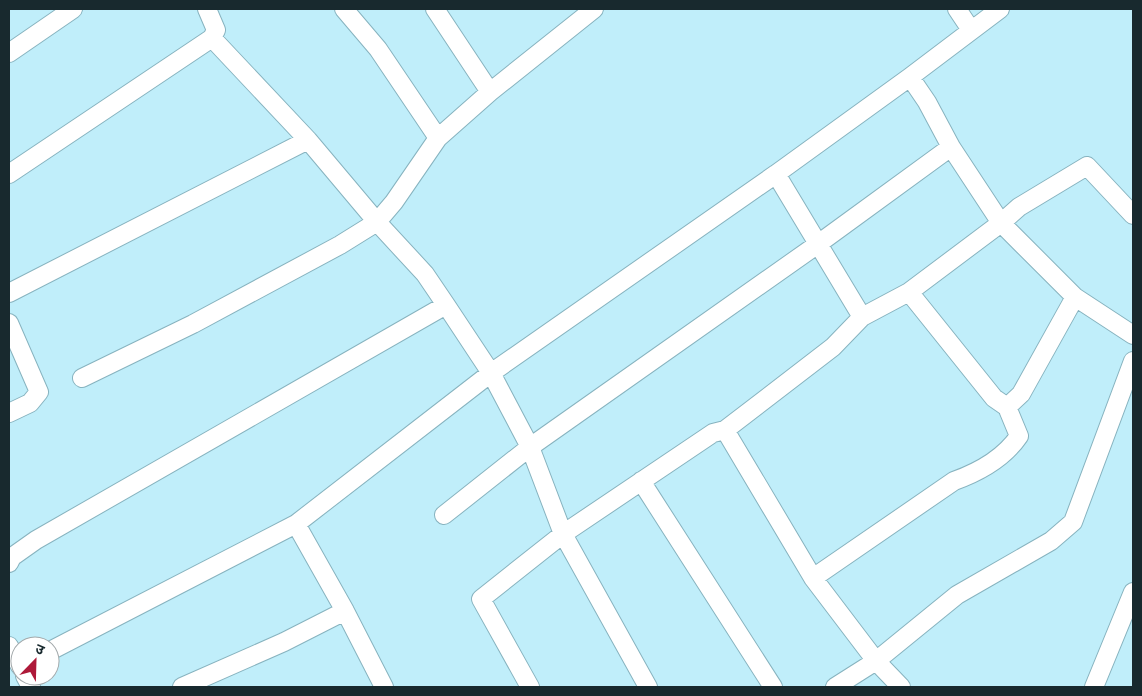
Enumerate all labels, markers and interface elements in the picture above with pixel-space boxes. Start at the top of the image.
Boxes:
north arrow [10,636,60,686]
text: उ [33,639,48,659]

